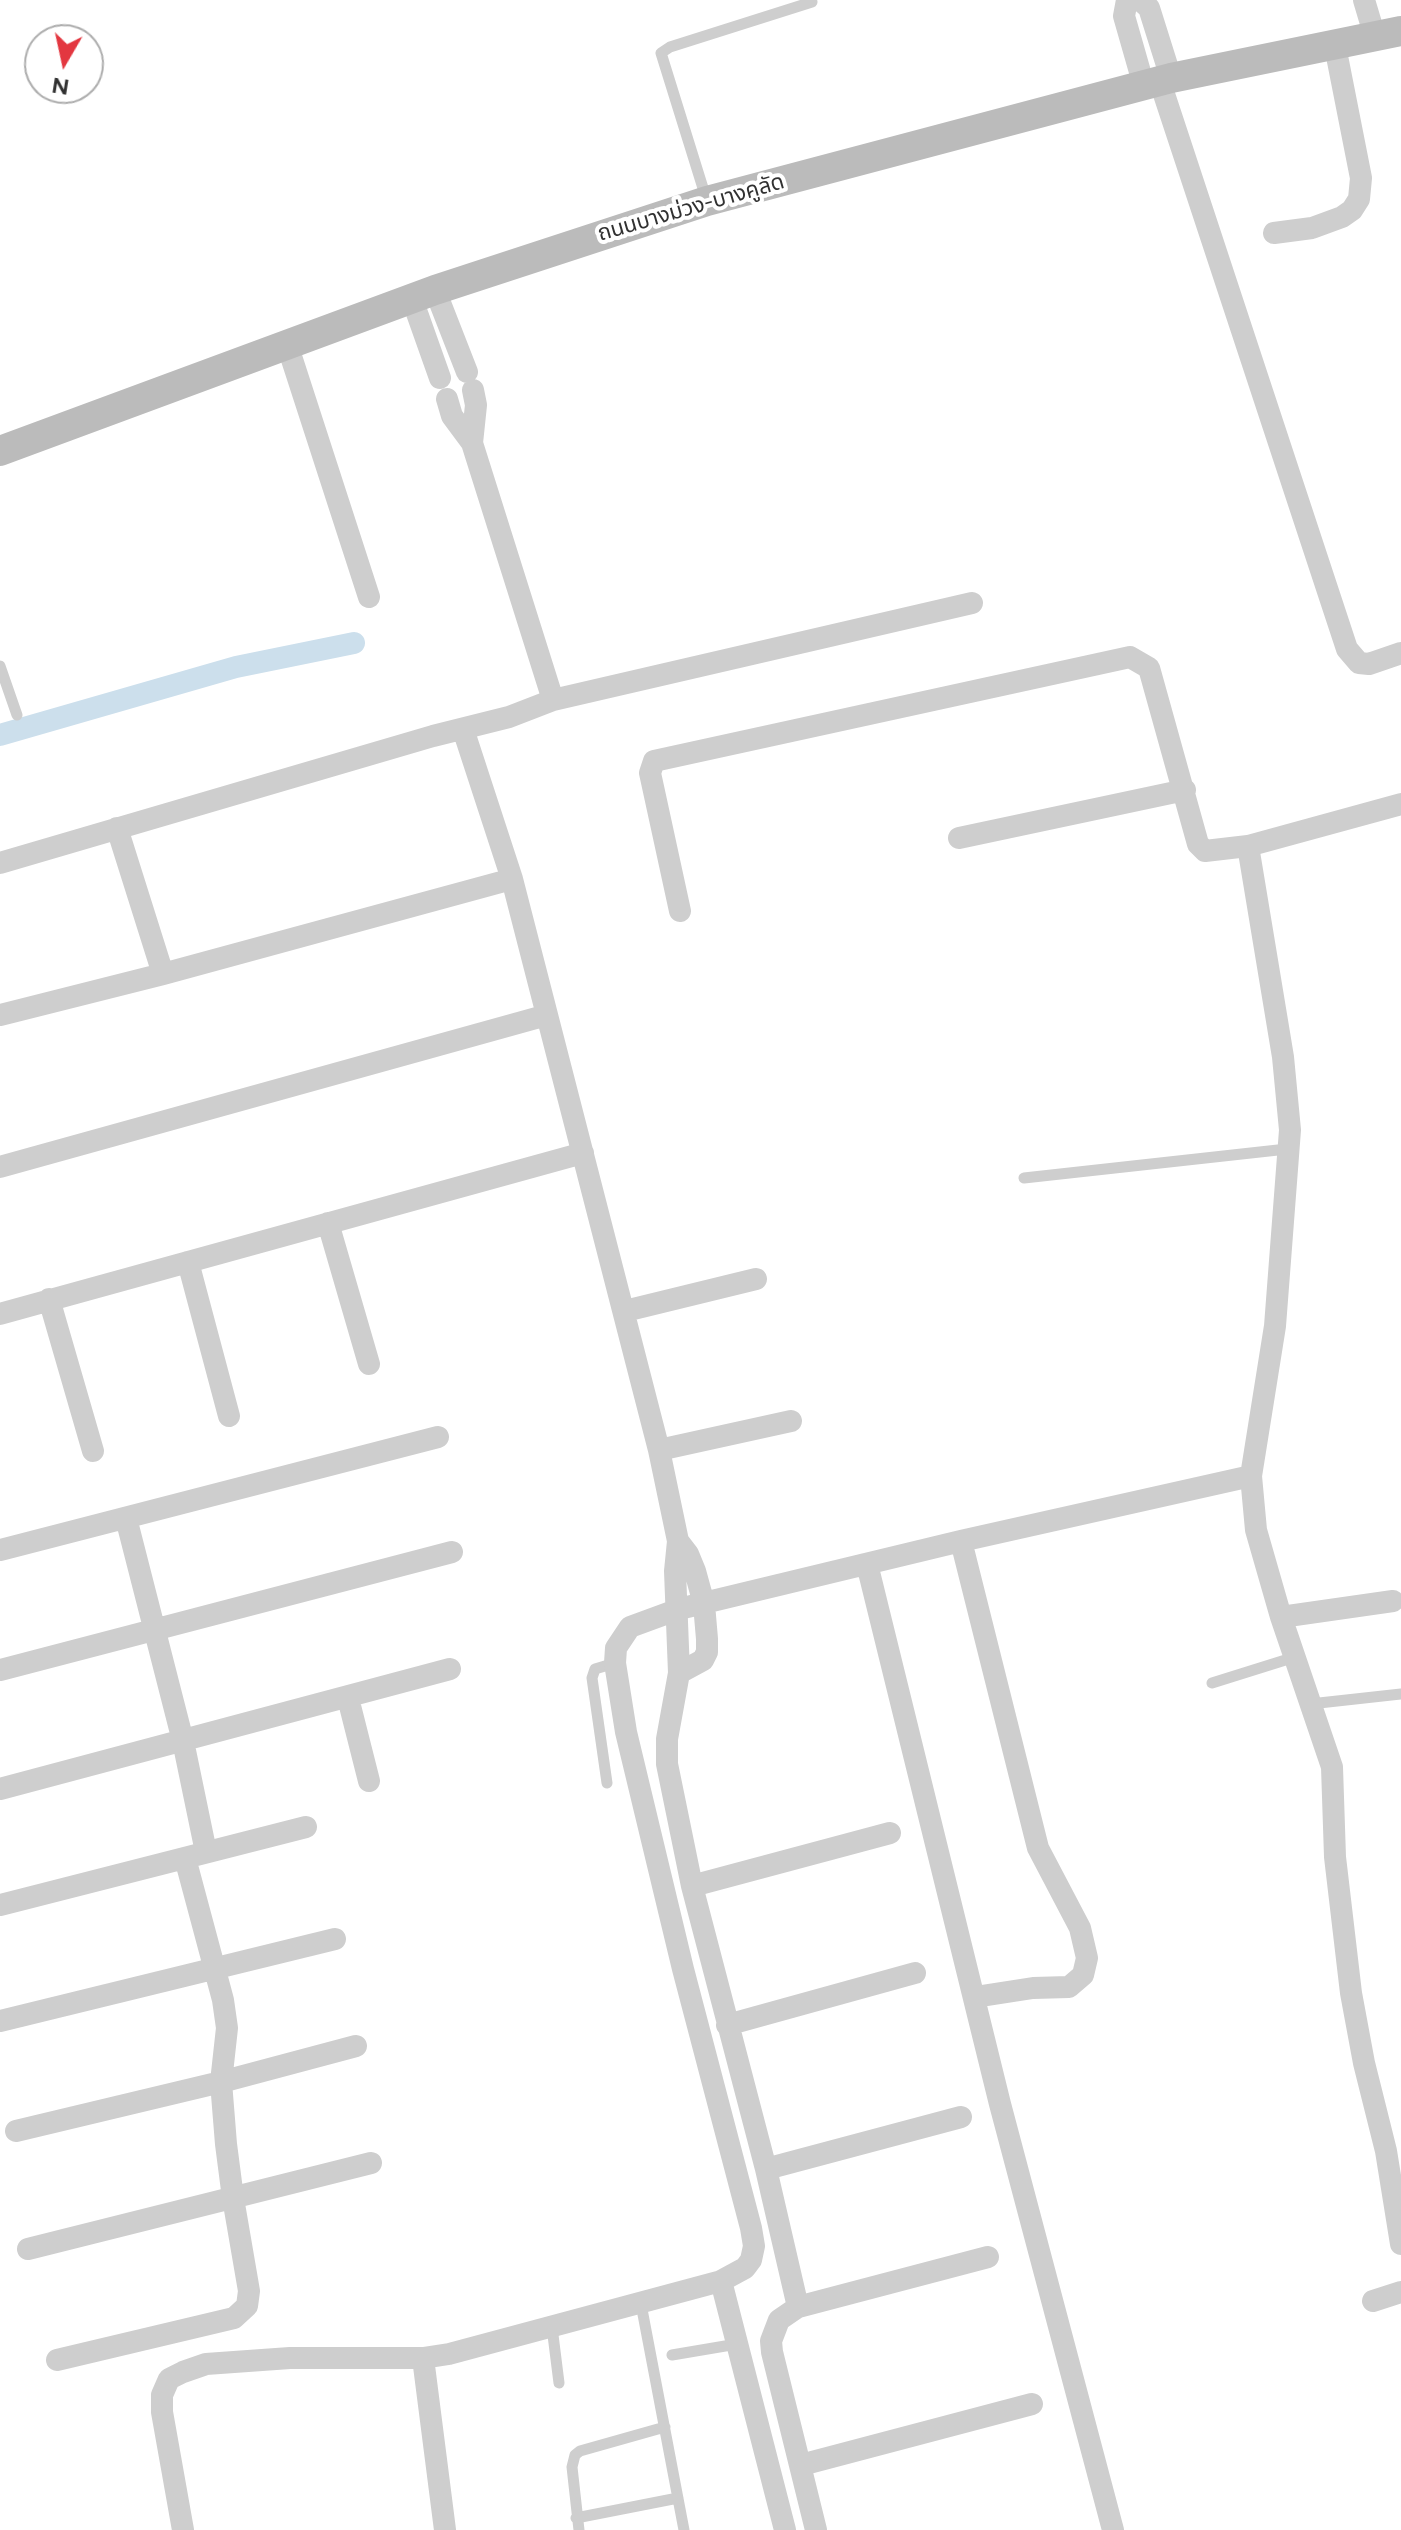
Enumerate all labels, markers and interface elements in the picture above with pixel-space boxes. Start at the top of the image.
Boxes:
north arrow [24,24,104,104]
text: N [50,72,71,101]
street label: ถนนบางม่วง-บางคูลัด [594,169,788,247]

